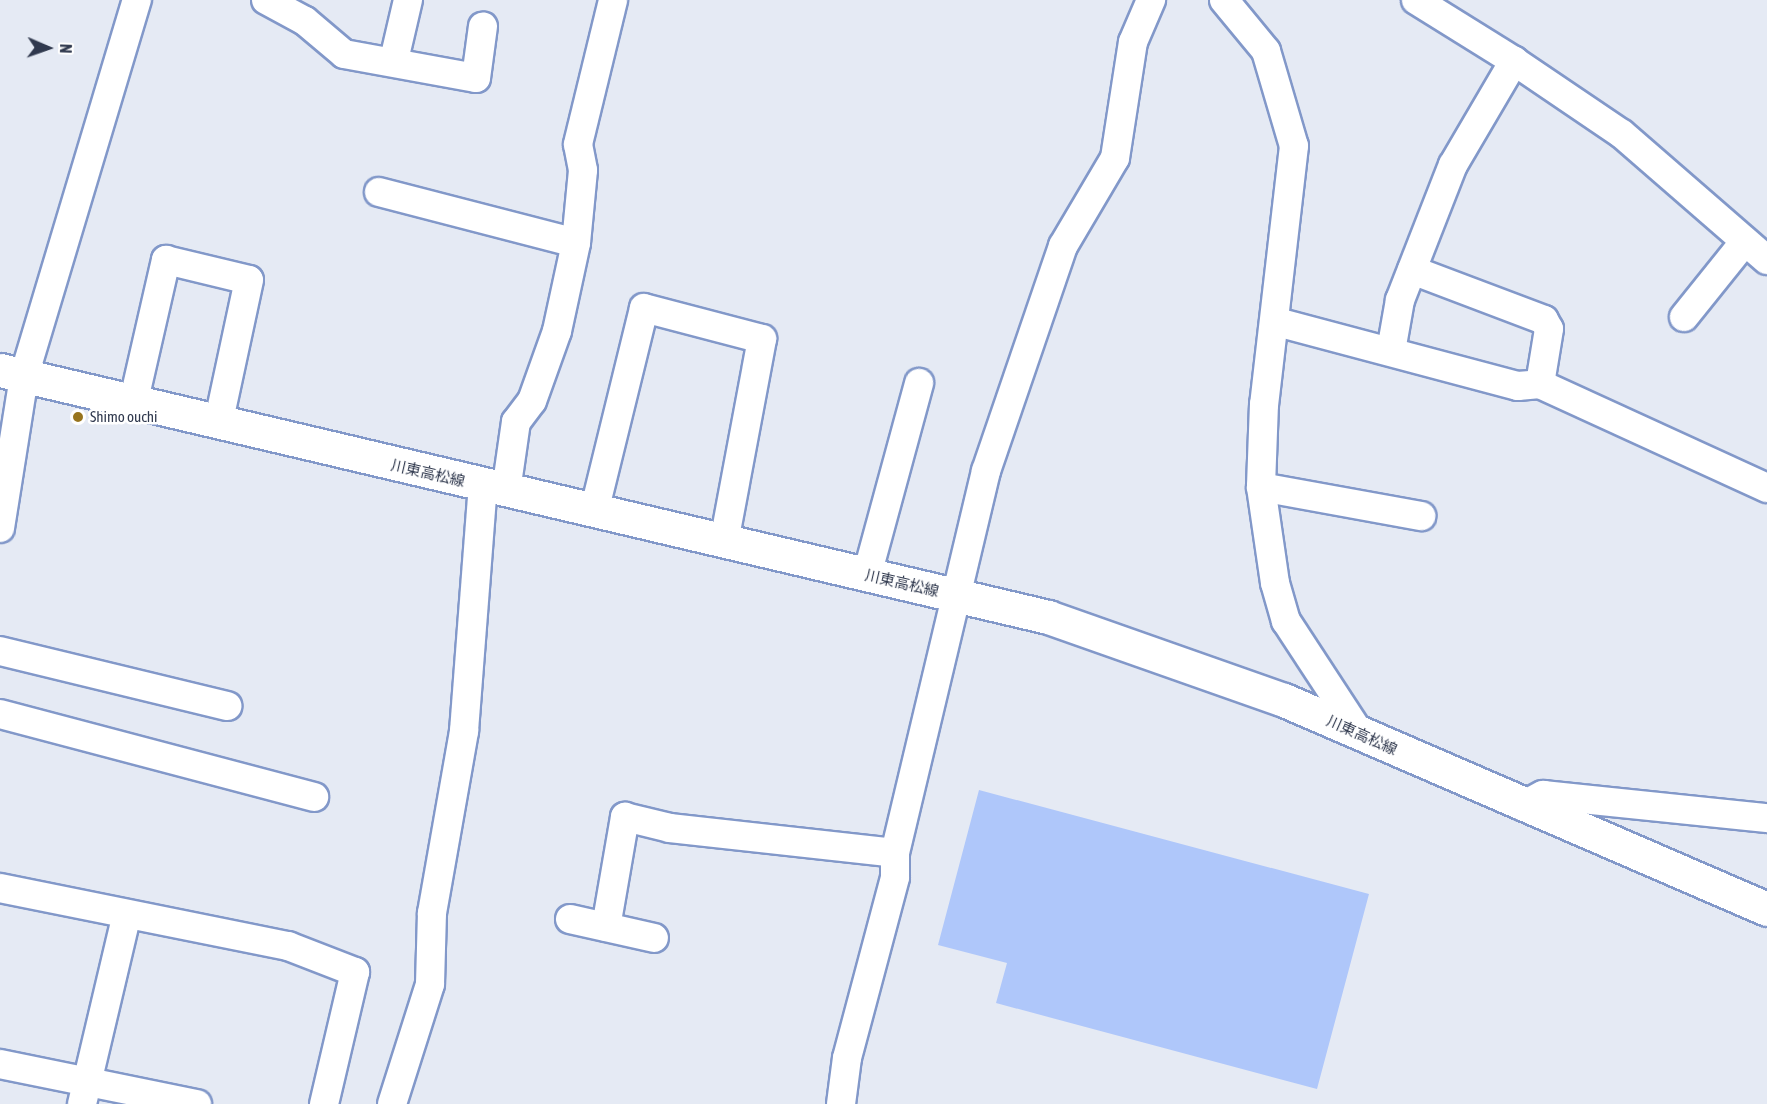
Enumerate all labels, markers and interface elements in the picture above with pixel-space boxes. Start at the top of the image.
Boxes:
north arrow [18,18,78,78]
text: N [57,44,75,54]
place label: Shimo ouchi [90,408,157,426]
marker: Shimo ouchi [71,410,85,424]
street label: 川東高松線 [389,456,467,490]
street label: 川東高松線 [863,566,941,600]
street label: 川東高松線 [1324,712,1400,758]

